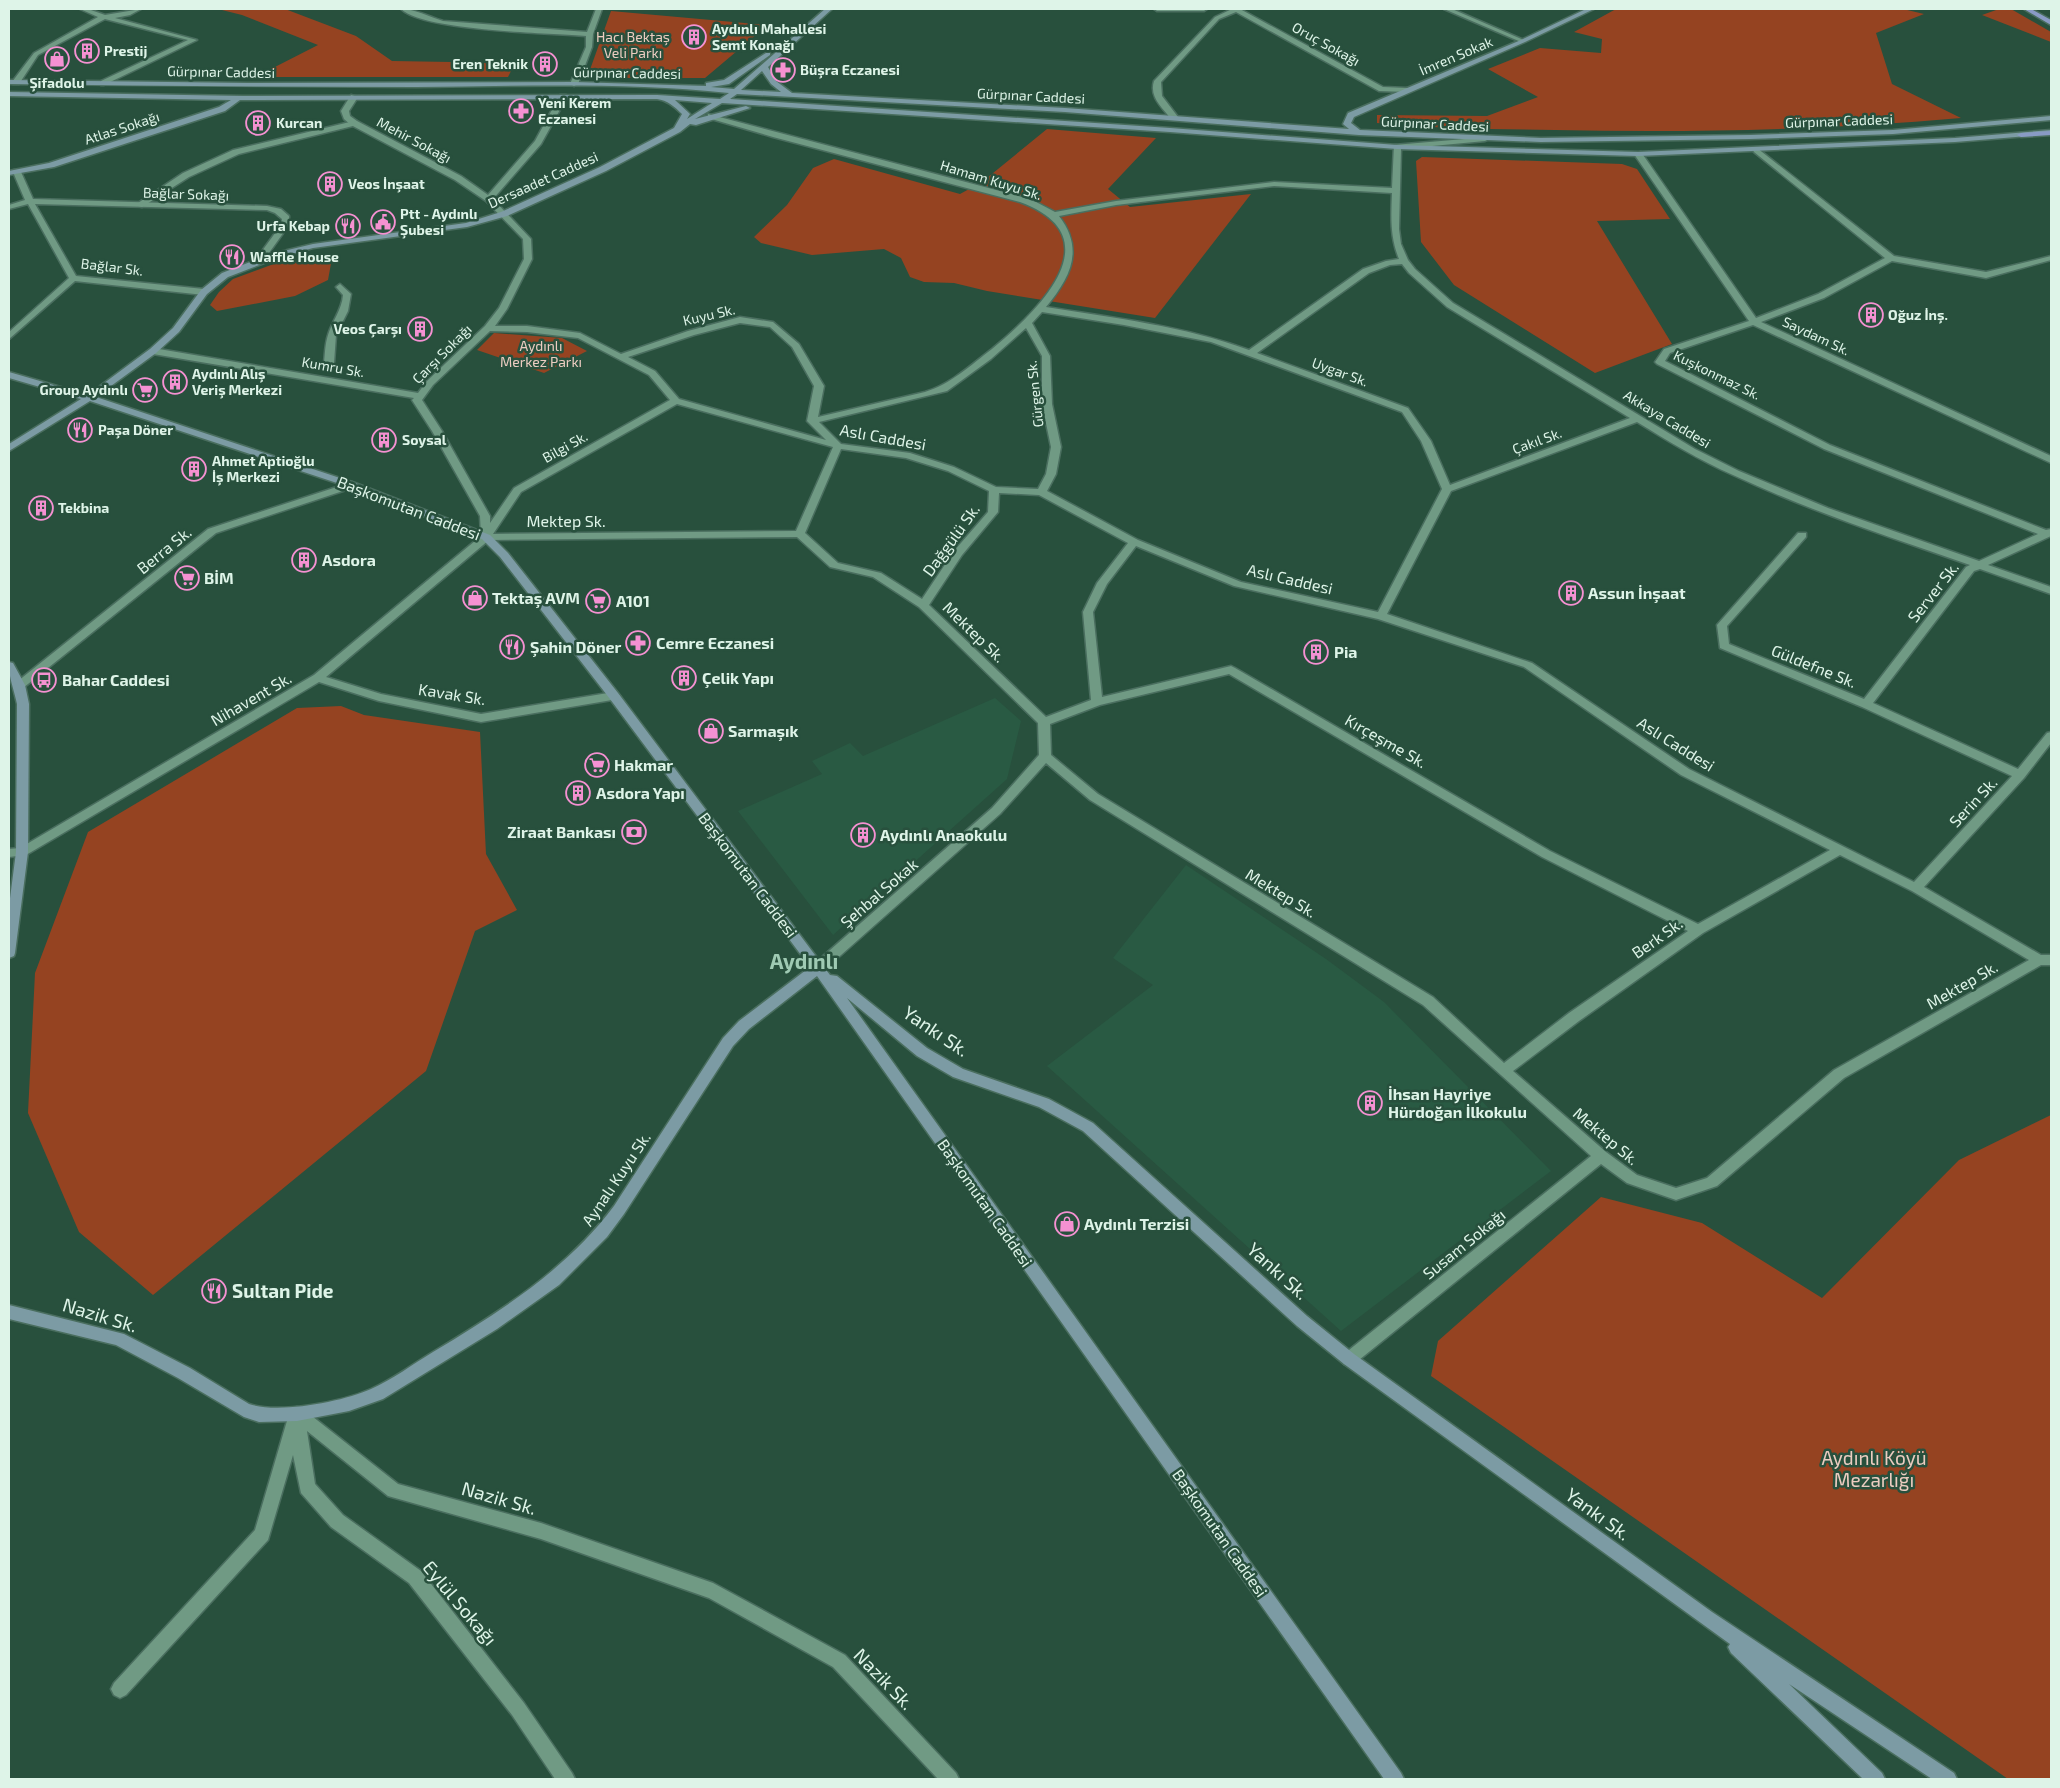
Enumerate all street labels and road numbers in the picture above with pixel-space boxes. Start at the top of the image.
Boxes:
street label: Oruç Sokağı [1289,18,1363,70]
street label: İmren Sokak [1417,32,1495,79]
street label: Gürpınar Caddesi [167,62,275,81]
street label: Gürpınar Caddesi [573,63,681,82]
street label: Gürpınar Caddesi [977,84,1085,107]
street label: Atlas Sokağı [82,107,162,148]
street label: Gürpınar Caddesi [1785,110,1893,131]
street label: Gürpınar Caddesi [1381,112,1489,135]
street label: Mehir Sokağı [374,113,454,166]
street label: Dersaadet Caddesi [485,148,600,211]
street label: Hamam Kuyu Sk. [938,156,1044,203]
street label: Bağlar Sokağı [143,183,229,204]
street label: Bağlar Sk. [80,254,144,279]
street label: Kuyu Sk. [681,300,737,329]
street label: Saydam Sk. [1780,313,1853,358]
street label: Çarşı Sokağı [408,320,476,388]
street label: Kuşkonmaz Sk. [1670,346,1764,404]
street label: Kumru Sk. [300,353,366,380]
street label: Uygar Sk. [1310,354,1371,390]
street label: Gürgen Sk. [1023,360,1046,428]
street label: Akkaya Caddesi [1621,386,1714,451]
street label: Aslı Caddesi [838,420,928,453]
street label: Çakıl Sk. [1510,424,1564,458]
street label: Bilgi Sk. [539,427,590,466]
street label: Başkomutan Caddesi [335,471,483,545]
street label: Dağgülü Sk. [918,500,983,580]
street label: Mektep Sk. [526,511,606,530]
street label: Berra Sk. [133,522,195,577]
street label: Server Sk. [1903,558,1962,626]
street label: Aslı Caddesi [1245,559,1335,598]
street label: Mektep Sk. [939,597,1009,666]
street label: Güldefne Sk. [1769,640,1859,691]
street label: Nihavent Sk. [207,668,294,729]
street label: Kavak Sk. [417,679,487,708]
street label: Kırçeşme Sk. [1342,710,1430,772]
street label: Aslı Caddesi [1634,712,1718,775]
street label: Serin Sk. [1945,773,2001,831]
street label: Başkomutan Caddesi [694,808,802,942]
street label: Şehbal Sokak [836,854,922,932]
street label: Mektep Sk. [1242,864,1320,921]
street label: Berk Sk. [1628,913,1686,962]
street label: Mektep Sk. [1923,957,2001,1013]
street label: Yankı Sk. [899,1000,974,1061]
street label: Mektep Sk. [1570,1103,1643,1168]
street label: Aynalı Kuyu Sk. [577,1128,654,1229]
street label: Başkomutan Caddesi [933,1135,1037,1271]
street label: Susam Sokağı [1419,1205,1509,1283]
street label: Yankı Sk. [1243,1237,1314,1304]
street label: Nazik Sk. [60,1292,140,1337]
street label: Başkomutan Caddesi [1168,1465,1272,1601]
street label: Nazik Sk. [459,1476,539,1519]
street label: Yankı Sk. [1561,1482,1635,1545]
street label: Eylül Sokağı [418,1556,502,1650]
street label: Nazik Sk. [849,1643,919,1714]

